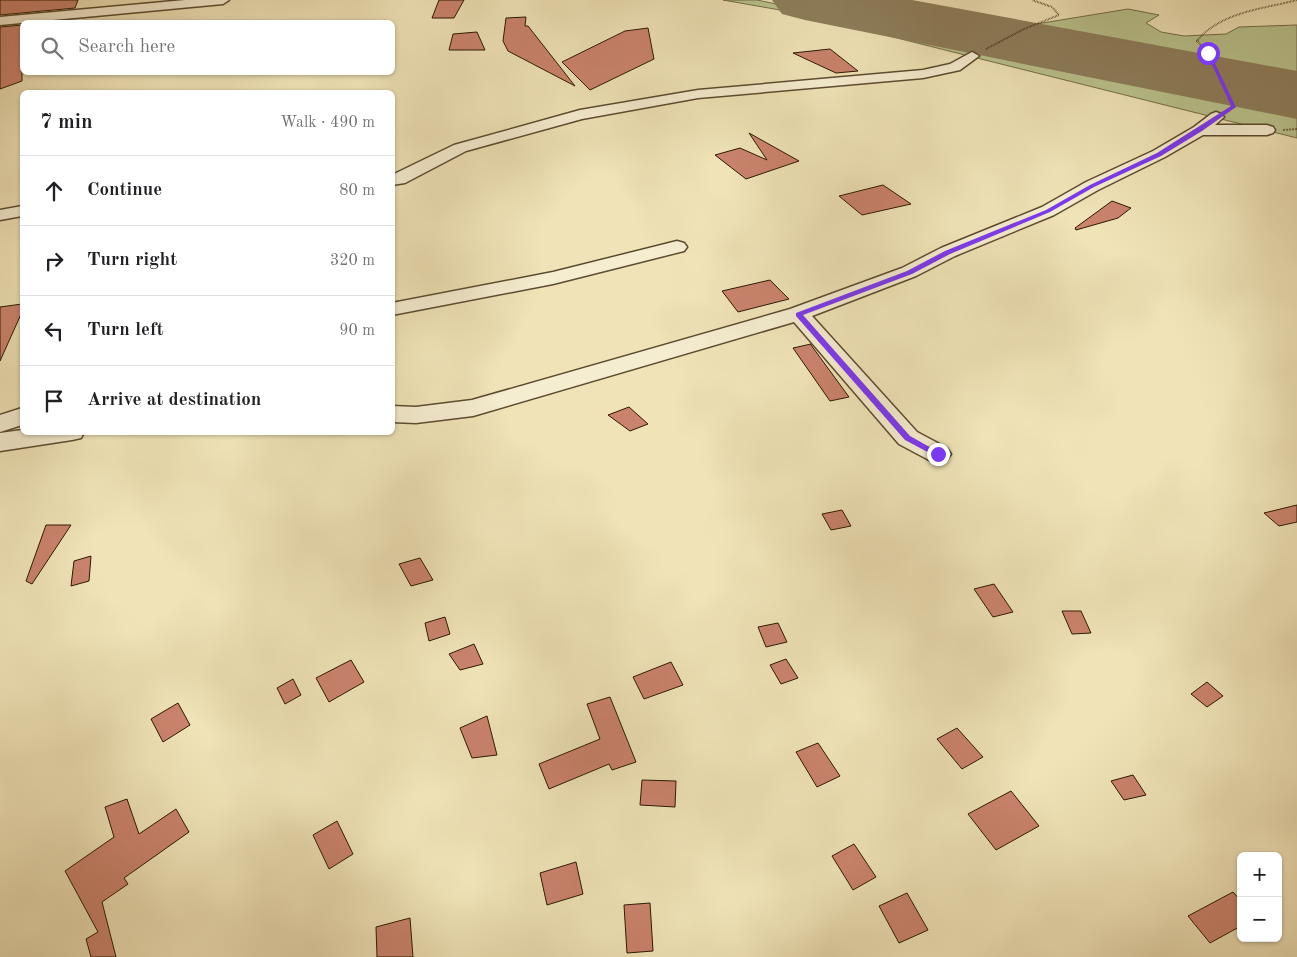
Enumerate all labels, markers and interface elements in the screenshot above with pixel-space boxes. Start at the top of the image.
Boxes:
search box [20,20,395,75]
icon: search [38,34,66,62]
text: Search here [78,38,175,57]
route start [1197,42,1220,65]
text: 7 min [40,112,93,133]
text: Walk · 490 m [280,115,375,131]
icon: ahead [40,177,68,205]
text: Continue [87,181,162,200]
text: 80 m [339,183,375,199]
icon: right [40,247,68,275]
text: Turn right [87,251,177,270]
text: 320 m [330,253,375,269]
icon: left [40,317,68,345]
text: Turn left [87,321,164,340]
text: 90 m [339,323,375,339]
icon: arrive [40,387,68,415]
text: Arrive at destination [87,391,261,410]
route end [927,443,950,466]
map controls [1237,852,1282,942]
button: + [1237,852,1282,897]
button: − [1237,897,1282,942]

